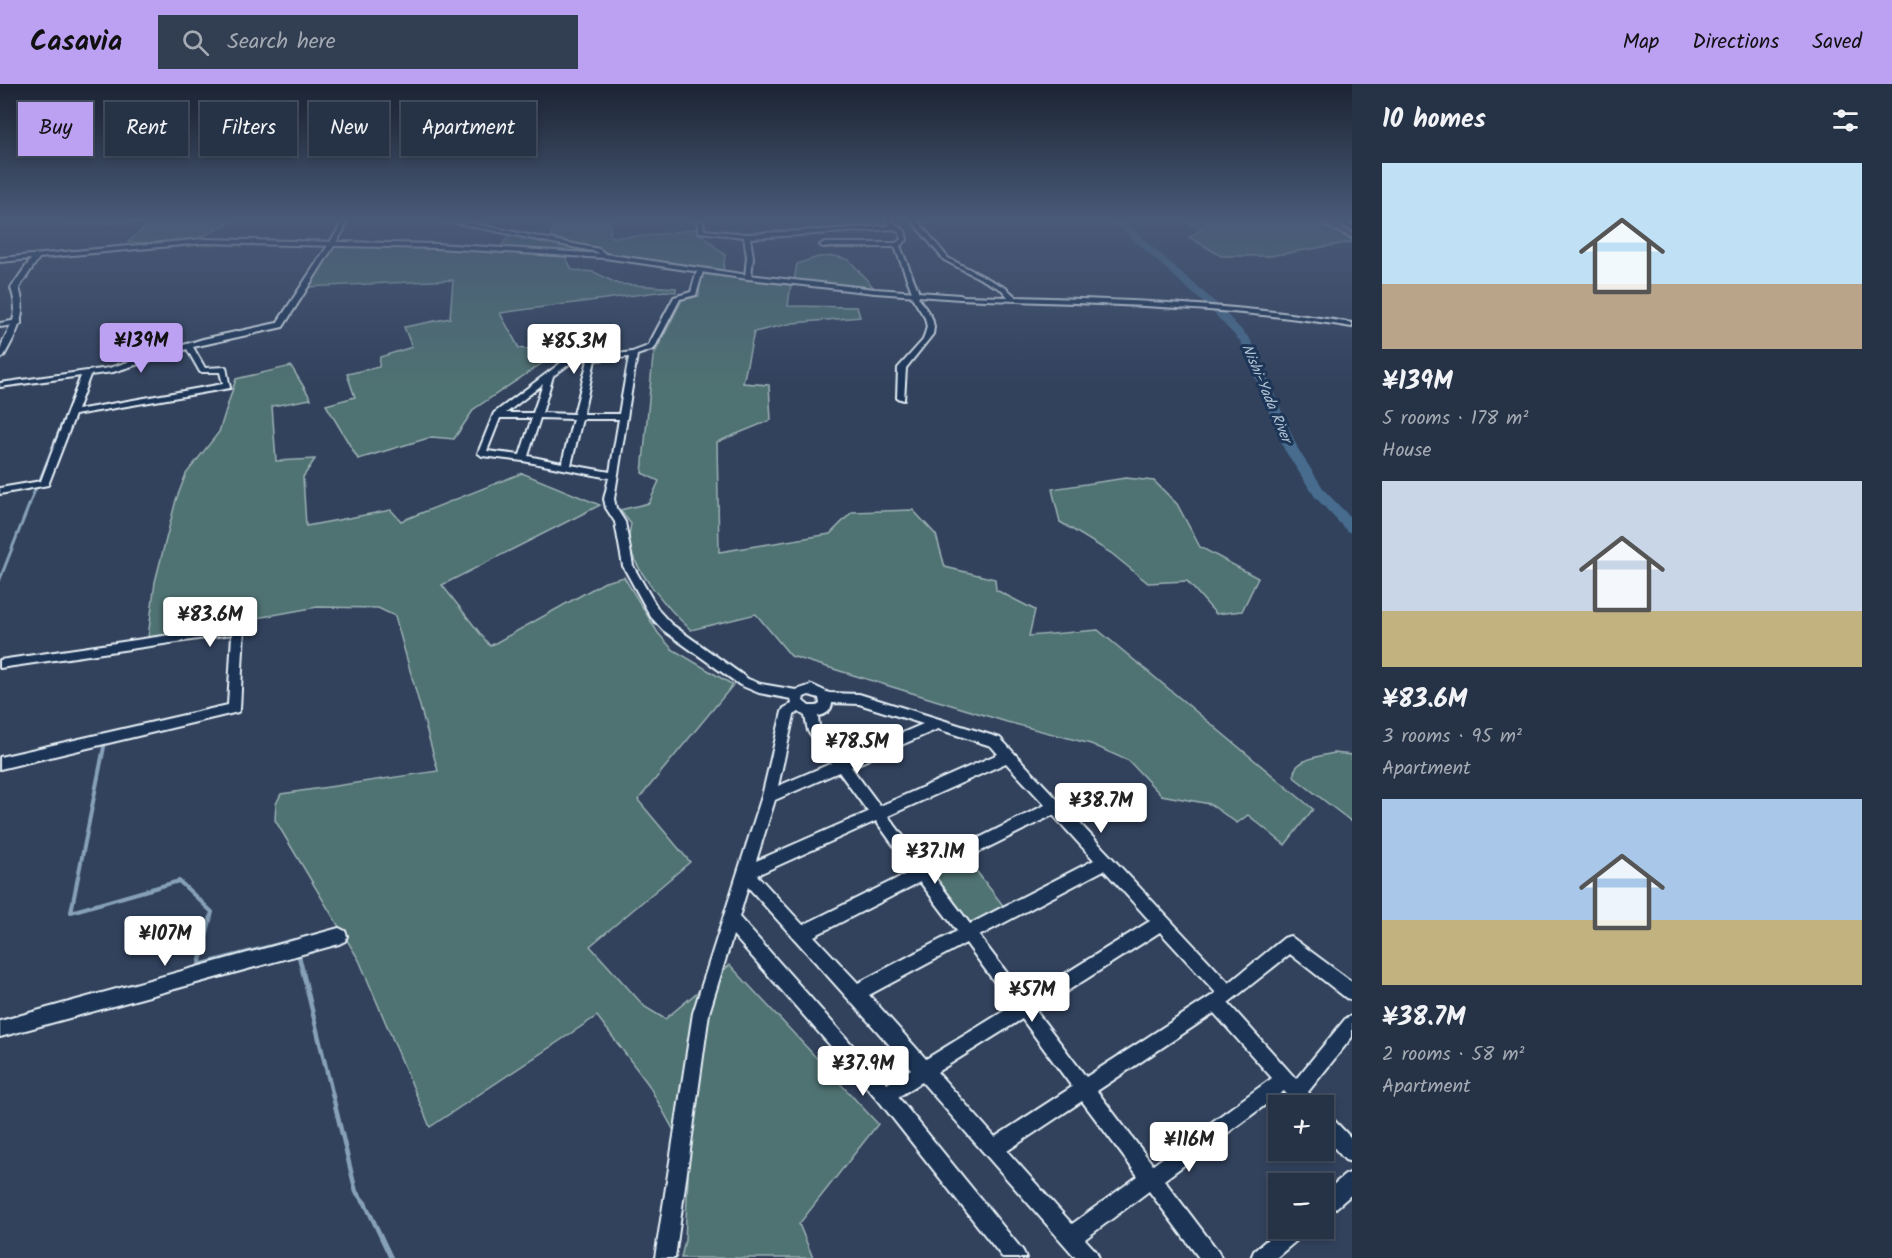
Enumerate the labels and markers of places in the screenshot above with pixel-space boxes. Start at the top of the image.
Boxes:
pin: ¥139M [99,323,183,374]
pin: ¥85.3M [525,324,623,375]
pin: ¥83.6M [161,597,259,648]
pin: ¥78.5M [808,724,906,775]
pin: ¥38.7M [1052,783,1150,834]
pin: ¥37.1M [886,834,984,885]
pin: ¥107M [123,916,207,967]
pin: ¥57M [996,972,1068,1023]
pin: ¥37.9M [814,1046,912,1097]
pin: ¥116M [1147,1122,1231,1173]

